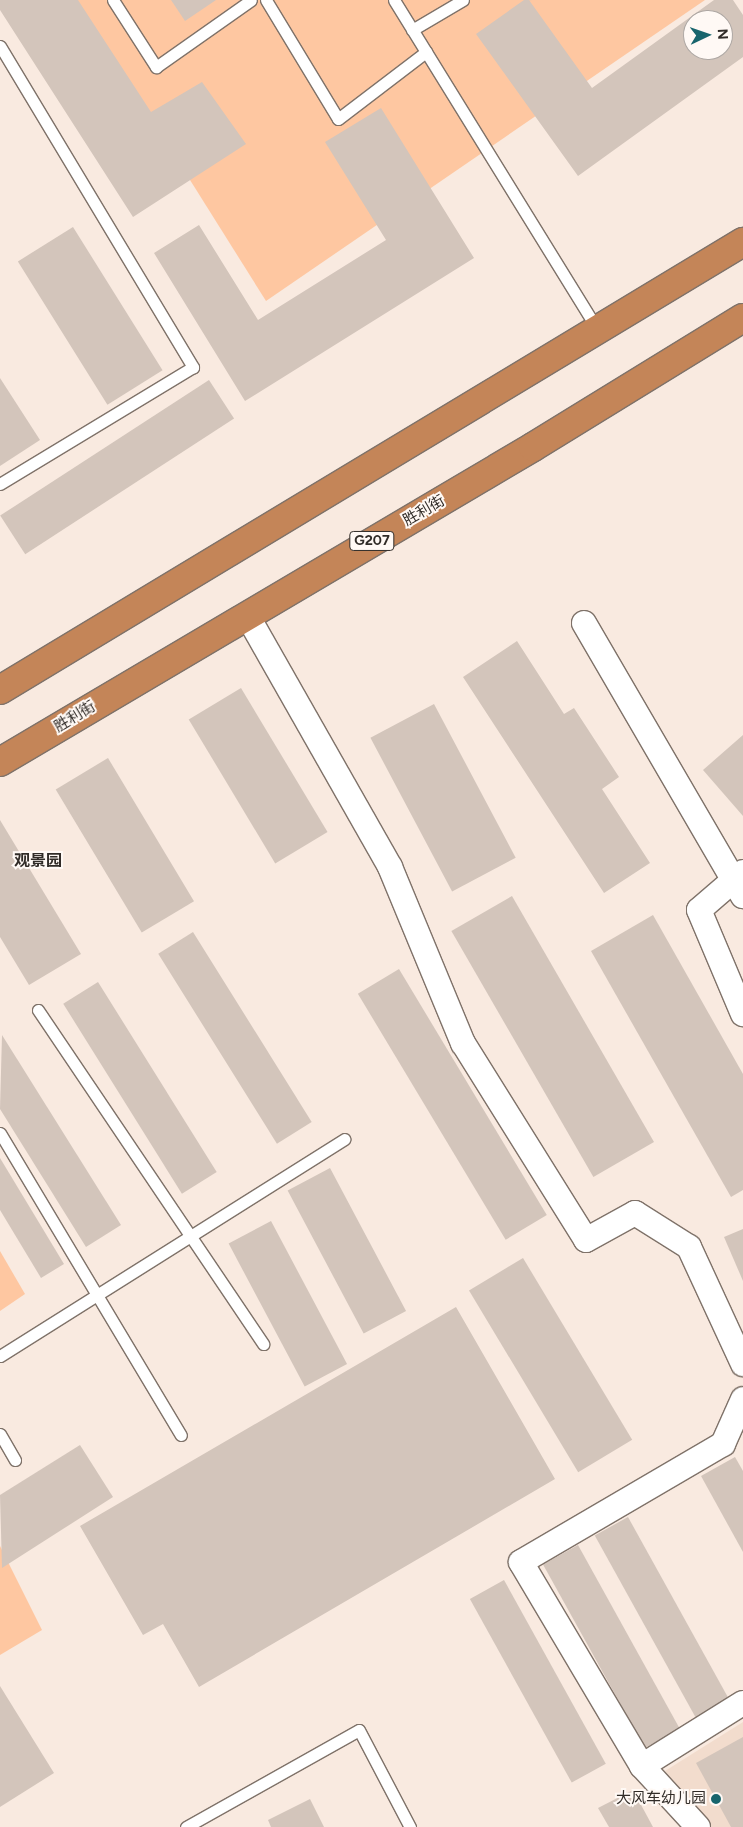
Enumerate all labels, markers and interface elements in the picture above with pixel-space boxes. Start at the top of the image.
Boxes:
north arrow [683,10,733,60]
text: N [714,28,731,40]
street label: 胜利街 [400,492,448,530]
road number: G207 [348,530,396,552]
street label: 胜利街 [51,698,99,736]
district label: 观景园 [14,851,62,871]
place label: 大风车幼儿园 [616,1790,706,1808]
marker: 大风车幼儿园 [710,1793,722,1805]

